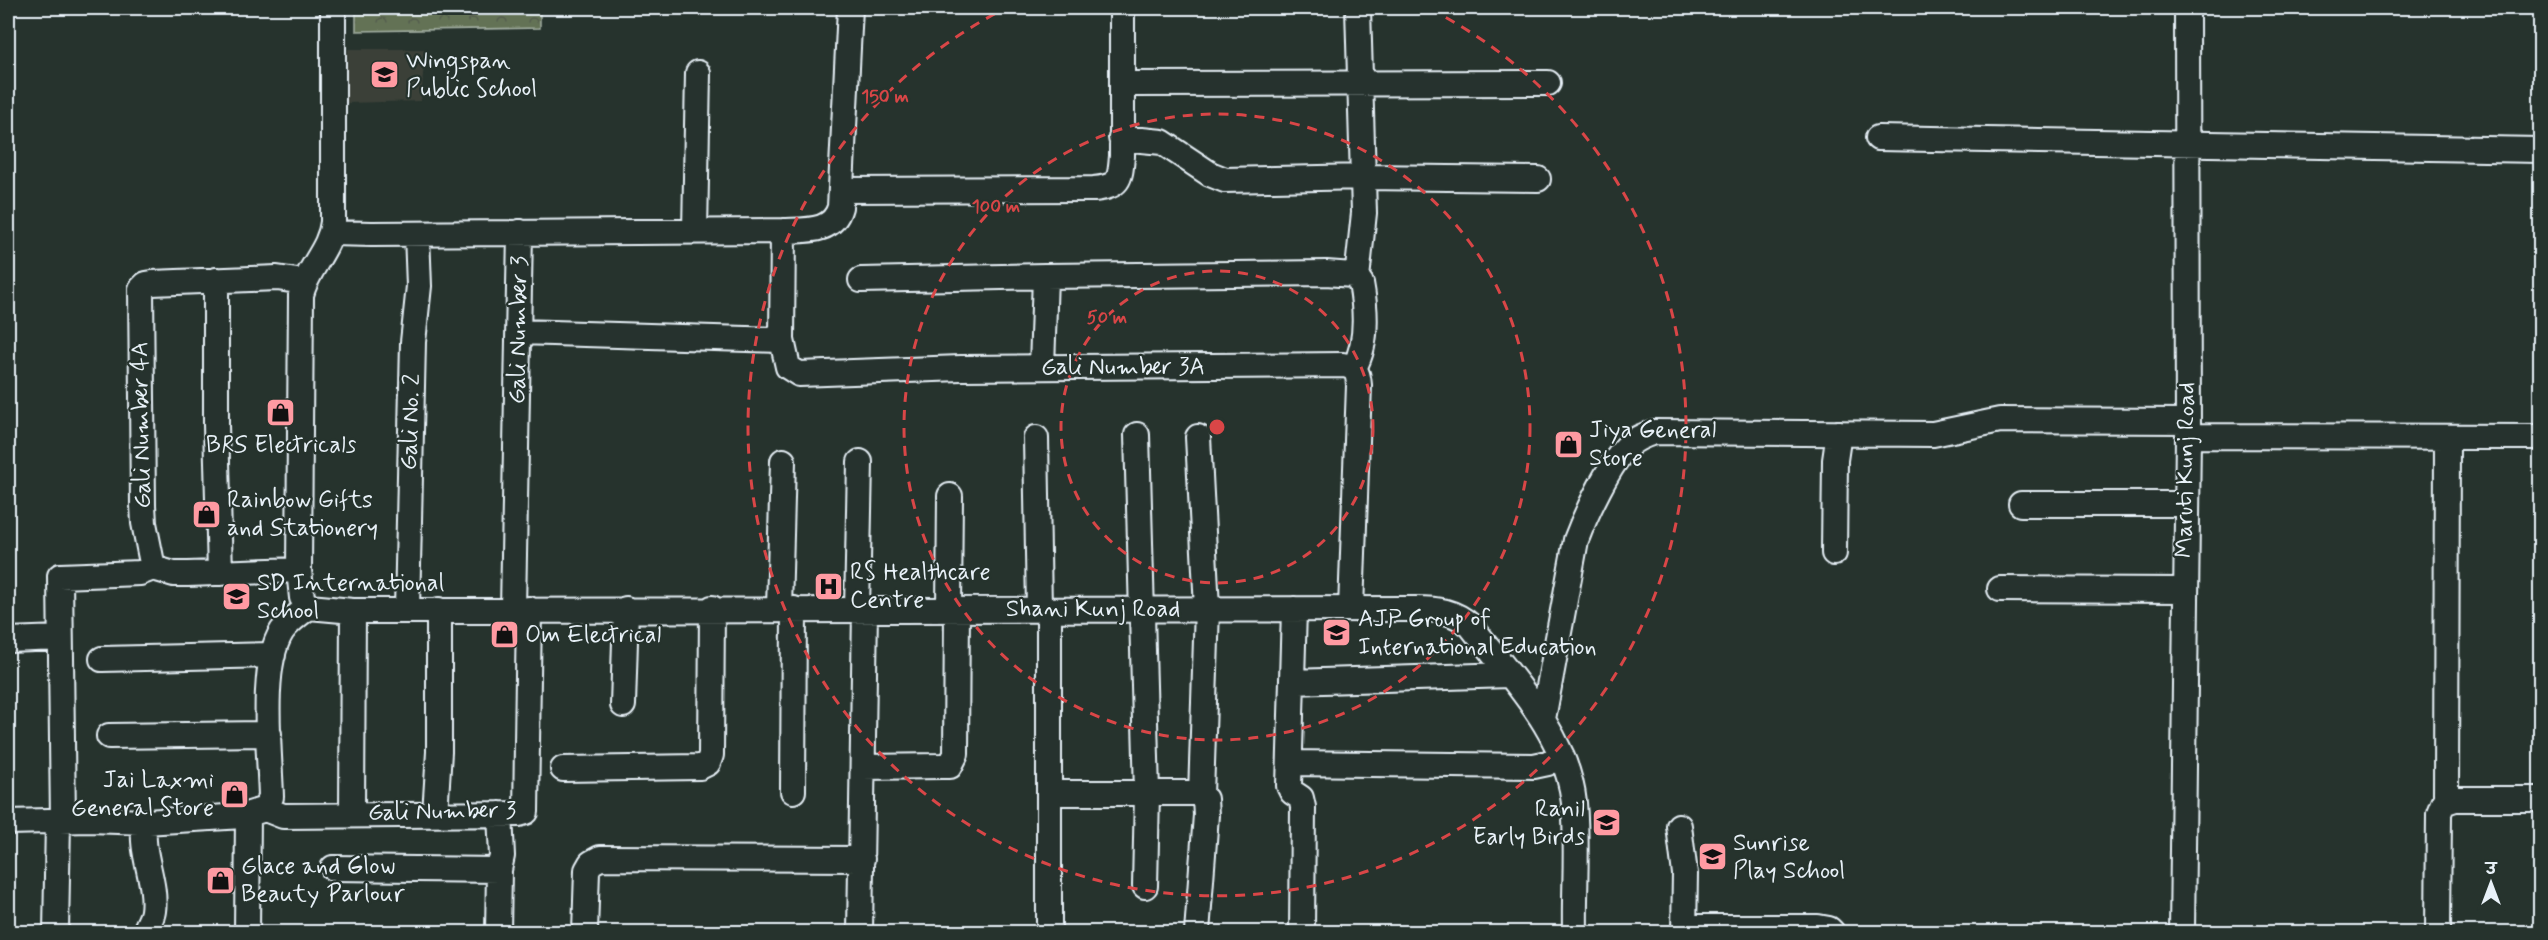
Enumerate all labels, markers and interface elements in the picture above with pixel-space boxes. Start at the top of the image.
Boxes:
place label: Wingspan Public School [406,46,537,105]
school or university icon: Wingspan Public School [369,59,401,91]
text: 150 m [861,85,909,109]
text: 100 m [972,195,1020,219]
street label: Gali Number 3 [502,255,536,404]
text: 50 m [1087,306,1127,330]
street label: Gali Number 4A [125,341,159,509]
street label: Gali Number 3A [1041,352,1205,383]
street label: Gali No. 2 [394,373,428,471]
street label: Maruti Kunj Road [2169,382,2203,558]
shop icon: BRS Electricals [265,396,297,428]
place label: Jiya General Store [1589,415,1716,474]
centre of rings [1207,417,1227,437]
shop icon: Jiya General Store [1552,428,1584,460]
place label: BRS Electricals [206,430,357,461]
place label: Rainbow Gifts and Stationery [227,485,378,544]
shop icon: Rainbow Gifts and Stationery [190,498,222,530]
place label: RS Healthcare Centre [850,557,991,616]
place label: SD International School [257,568,444,627]
hospital icon: RS Healthcare Centre [813,570,845,602]
school or university icon: SD International School [220,581,252,613]
street label: Shani Kunj Road [1006,594,1180,625]
place label: AJP Group of International Education [1358,604,1597,663]
school or university icon: AJP Group of International Education [1321,617,1353,649]
shop icon: Om Electrical [488,619,520,651]
place label: Om Electrical [525,620,661,651]
place label: Jai Laxmi General Store [71,765,214,824]
shop icon: Jai Laxmi General Store [219,778,251,810]
place label: Ranil Early Birds [1473,794,1585,853]
street label: Gali Number 3 [368,795,517,829]
school or university icon: Ranil Early Birds [1590,807,1622,839]
place label: Sunrise Play School [1733,828,1845,887]
school or university icon: Sunrise Play School [1696,841,1728,873]
place label: Glace and Glow Beauty Parlour [241,851,406,910]
north arrow [2461,853,2521,913]
text: उ [2484,859,2498,880]
shop icon: Glace and Glow Beauty Parlour [204,864,236,896]

